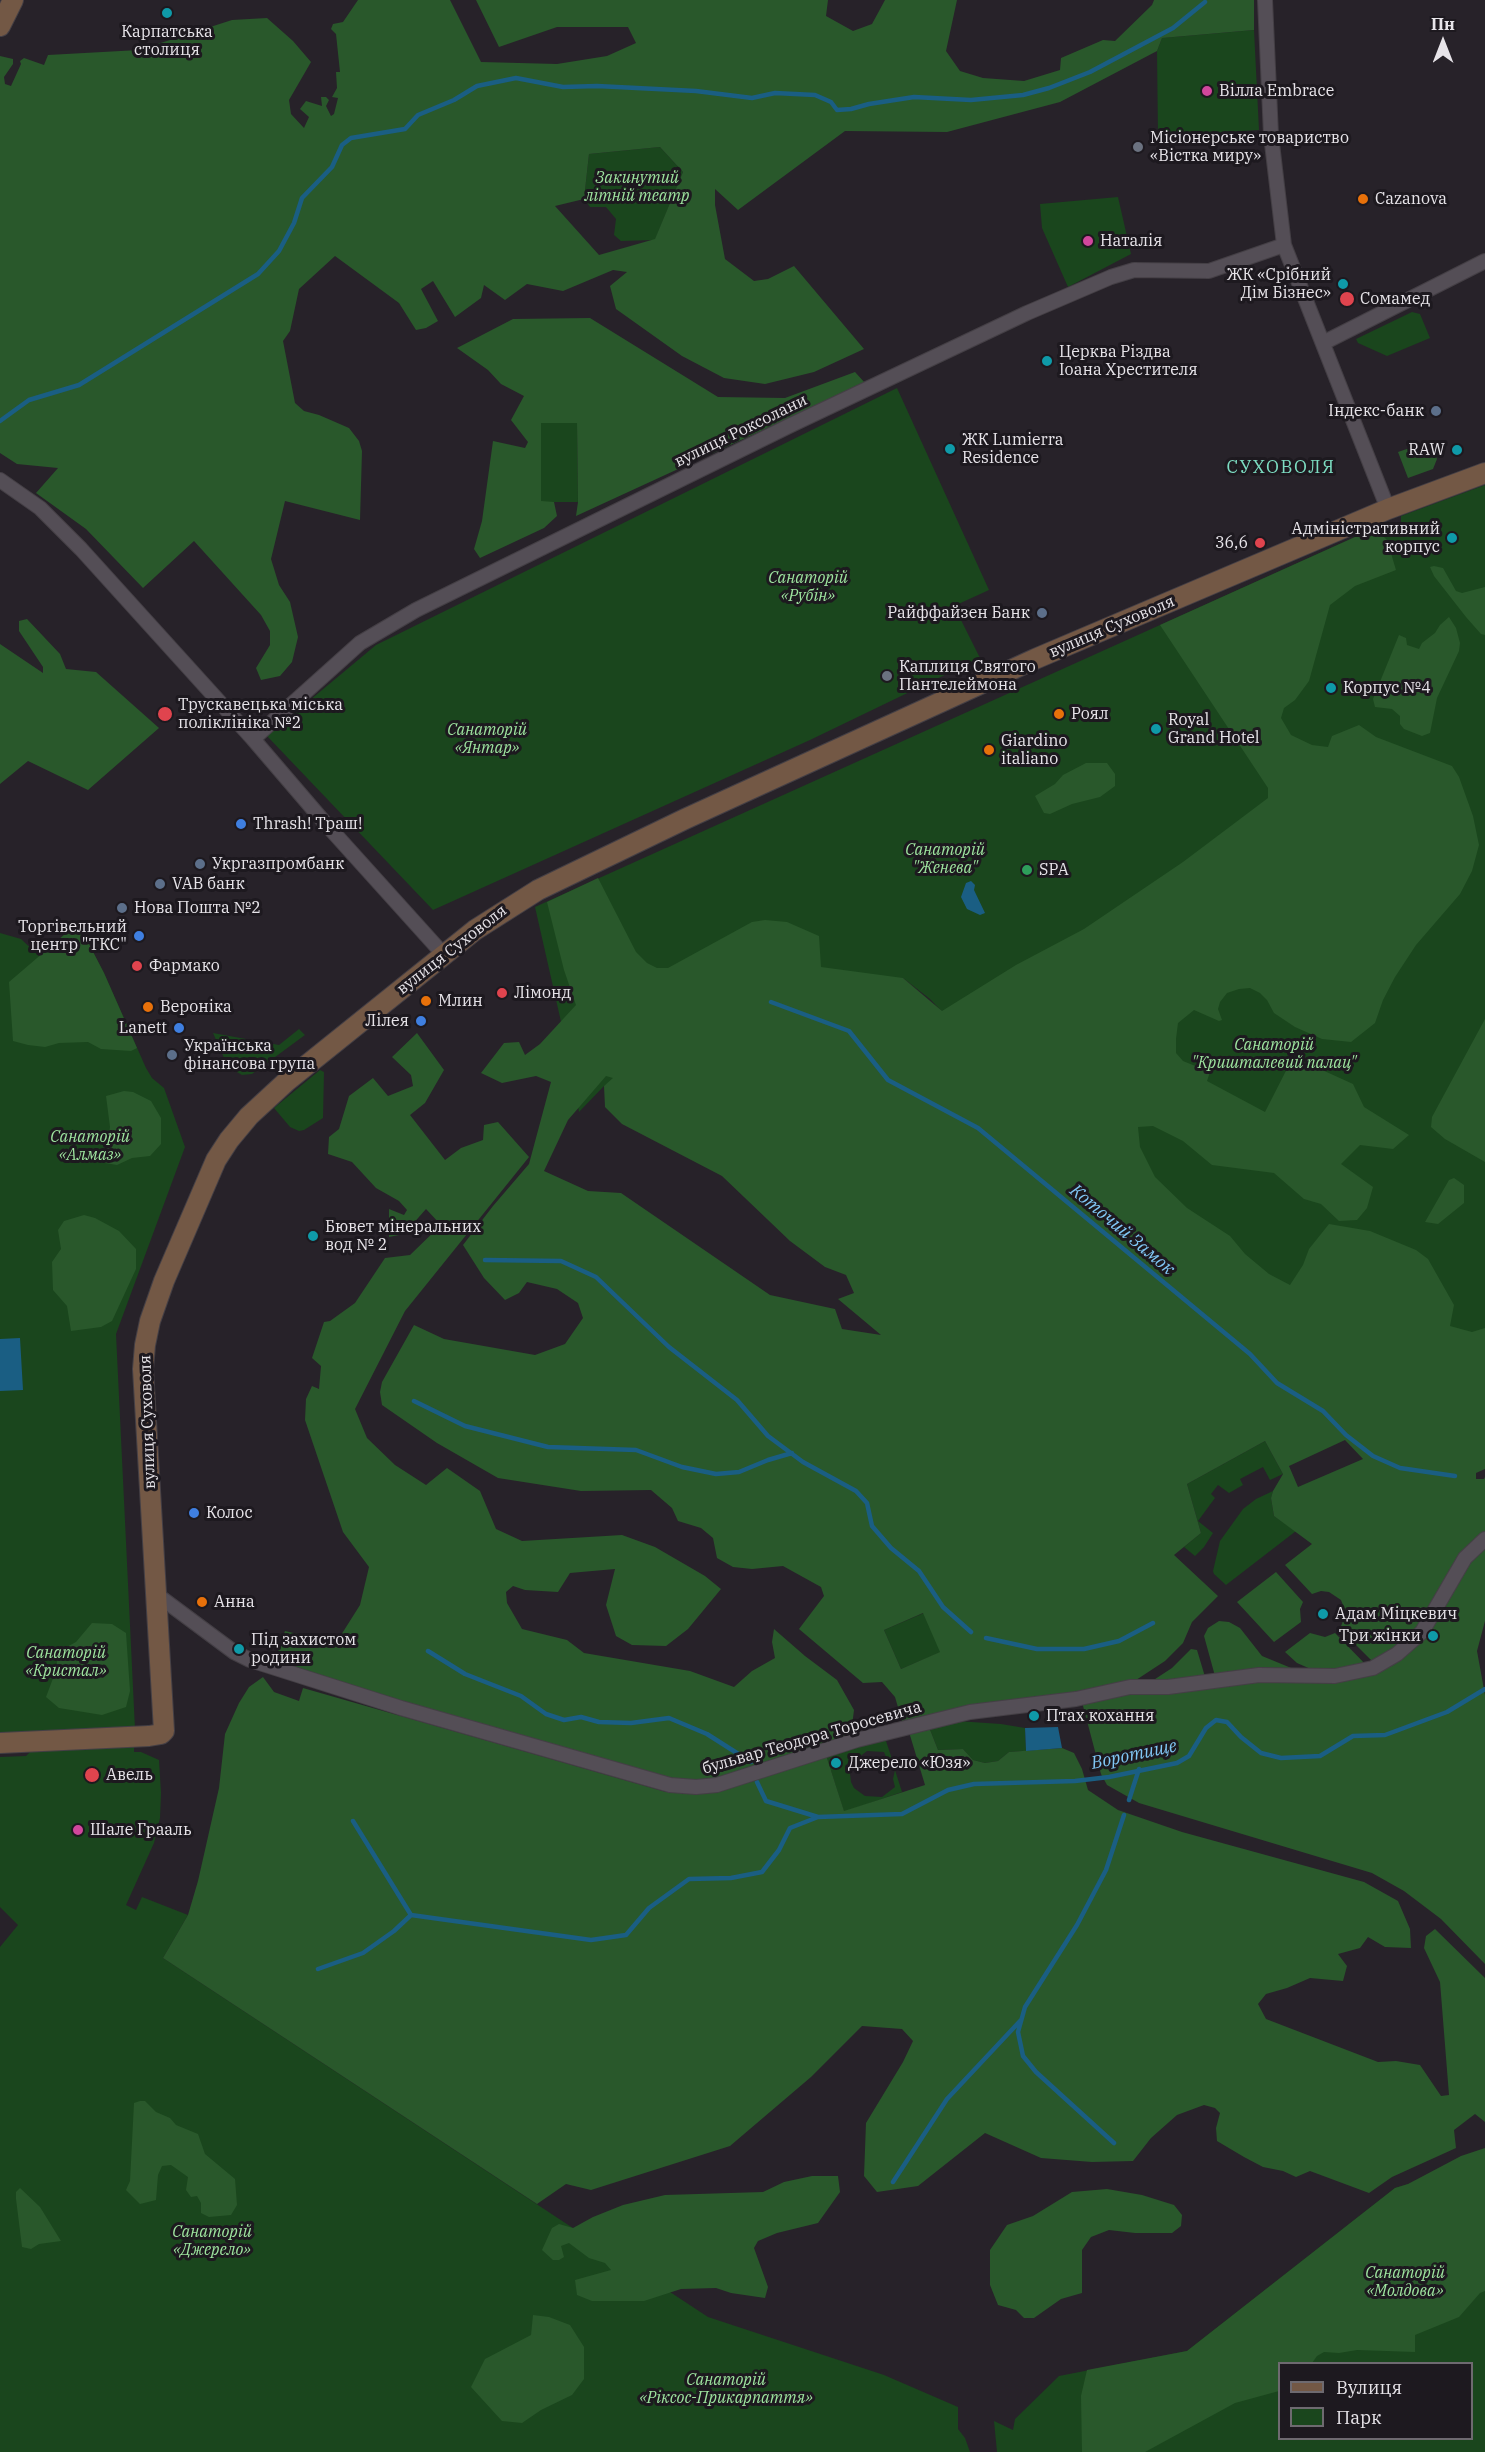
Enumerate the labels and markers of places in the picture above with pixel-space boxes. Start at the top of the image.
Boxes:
marker: Карпатська столиця [160,6,174,20]
place label: Карпатська столиця [121,22,213,60]
place label: Вілла Embrace [1219,81,1334,101]
marker: Вілла Embrace [1200,84,1214,98]
place label: Місіонерське товариство «Вістка миру» [1150,128,1349,166]
marker: Місіонерське товариство «Вістка миру» [1131,140,1145,154]
place label: Cazanova [1375,189,1447,209]
marker: Cazanova [1356,192,1370,206]
place label: Наталія [1100,231,1162,251]
marker: Наталія [1081,234,1095,248]
place label: ЖК «Срібний Дім Бізнес» [1227,265,1331,303]
marker: ЖК «Срібний Дім Бізнес» [1336,277,1350,291]
place label: Сомамед [1360,289,1430,309]
marker: Сомамед [1338,290,1356,308]
place label: Церква Різдва Іоана Хрестителя [1059,342,1198,380]
marker: Церква Різдва Іоана Хрестителя [1040,354,1054,368]
place label: Індекс-банк [1328,401,1424,421]
marker: Індекс-банк [1429,404,1443,418]
place label: ЖК Lumierra Residence [962,430,1063,468]
place label: RAW [1408,440,1445,460]
marker: ЖК Lumierra Residence [943,442,957,456]
marker: RAW [1450,443,1464,457]
place label: Адміністративний корпус [1292,519,1440,557]
marker: Адміністративний корпус [1445,531,1459,545]
place label: 36,6 [1215,533,1248,553]
marker: 36,6 [1253,536,1267,550]
place label: Райффайзен Банк [887,603,1030,623]
marker: Райффайзен Банк [1035,606,1049,620]
place label: Каплиця Святого Пантелеймона [899,657,1036,695]
marker: Каплиця Святого Пантелеймона [880,669,894,683]
place label: Корпус №4 [1343,678,1431,698]
marker: Корпус №4 [1324,681,1338,695]
place label: Трускавецька міська поліклініка №2 [178,695,343,733]
place label: Роял [1071,704,1109,724]
marker: Трускавецька міська поліклініка №2 [156,705,174,723]
marker: Роял [1052,707,1066,721]
place label: Royal Grand Hotel [1168,710,1260,748]
marker: Royal Grand Hotel [1149,722,1163,736]
place label: Giardino italiano [1001,731,1067,769]
marker: Giardino italiano [982,743,996,757]
place label: Thrash! Траш! [253,814,362,834]
marker: Thrash! Траш! [234,817,248,831]
place label: Укргазпромбанк [212,854,344,874]
marker: Укргазпромбанк [193,857,207,871]
place label: SPA [1039,860,1069,880]
marker: SPA [1020,863,1034,877]
place label: VAB банк [172,874,245,894]
marker: VAB банк [153,877,167,891]
place label: Нова Пошта №2 [134,898,261,918]
marker: Нова Пошта №2 [115,901,129,915]
place label: Торгівельний центр "ТКС" [18,917,127,955]
marker: Торгівельний центр "ТКС" [132,929,146,943]
place label: Фармако [149,956,220,976]
marker: Фармако [130,959,144,973]
place label: Лімонд [514,983,571,1003]
marker: Лімонд [495,986,509,1000]
place label: Млин [438,991,483,1011]
marker: Млин [419,994,433,1008]
place label: Вероніка [160,997,232,1017]
marker: Вероніка [141,1000,155,1014]
place label: Лілея [365,1011,409,1031]
marker: Лілея [414,1014,428,1028]
place label: Lanett [119,1018,167,1038]
marker: Lanett [172,1021,186,1035]
place label: Українська фінансова група [184,1036,315,1074]
marker: Українська фінансова група [165,1048,179,1062]
place label: Бювет мінеральних вод № 2 [325,1217,481,1255]
marker: Бювет мінеральних вод № 2 [306,1229,320,1243]
place label: Колос [206,1503,253,1523]
marker: Колос [187,1506,201,1520]
place label: Анна [214,1592,255,1612]
marker: Анна [195,1595,209,1609]
place label: Адам Міцкевич [1335,1604,1457,1624]
marker: Адам Міцкевич [1316,1607,1330,1621]
place label: Три жінки [1339,1626,1421,1646]
marker: Три жінки [1426,1629,1440,1643]
place label: Під захистом родини [251,1630,356,1668]
marker: Під захистом родини [232,1642,246,1656]
place label: Птах кохання [1046,1706,1154,1726]
marker: Птах кохання [1027,1709,1041,1723]
place label: Джерело «Юзя» [848,1753,971,1773]
marker: Джерело «Юзя» [829,1756,843,1770]
place label: Авель [106,1765,153,1785]
marker: Авель [83,1766,101,1784]
place label: Шале Грааль [90,1820,192,1840]
marker: Шале Грааль [71,1823,85,1837]

